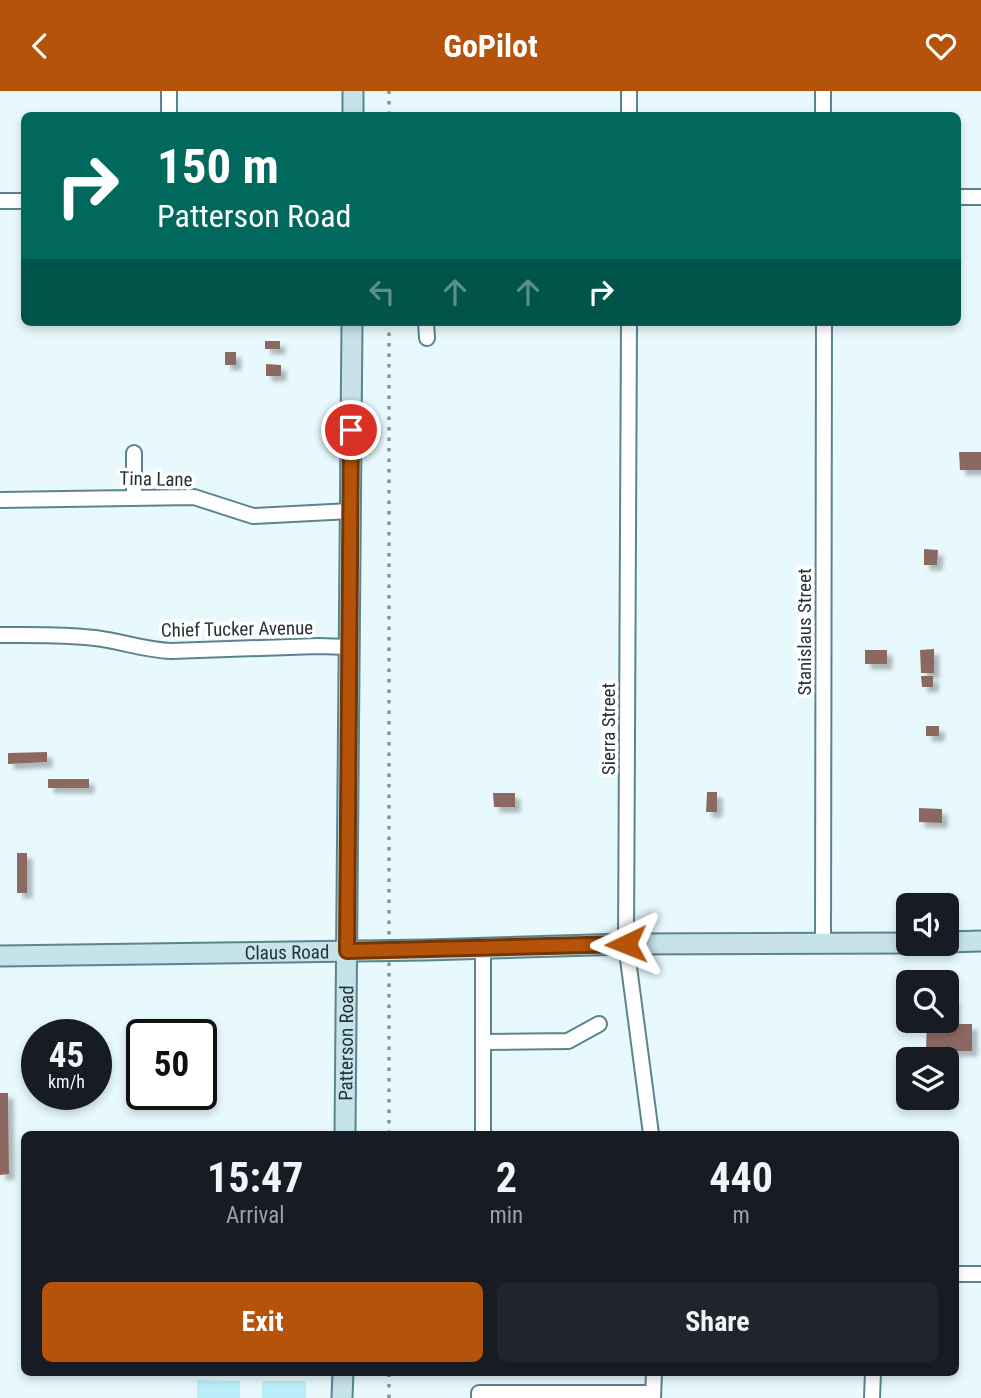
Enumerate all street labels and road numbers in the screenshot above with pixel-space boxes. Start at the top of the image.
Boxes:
street label: Tina Lane [119,467,193,491]
street label: Stanislaus Street [793,569,816,696]
street label: Chief Tucker Avenue [161,616,313,642]
street label: Sierra Street [597,683,620,775]
street label: Claus Road [244,940,329,964]
street label: Patterson Road [334,985,358,1101]

